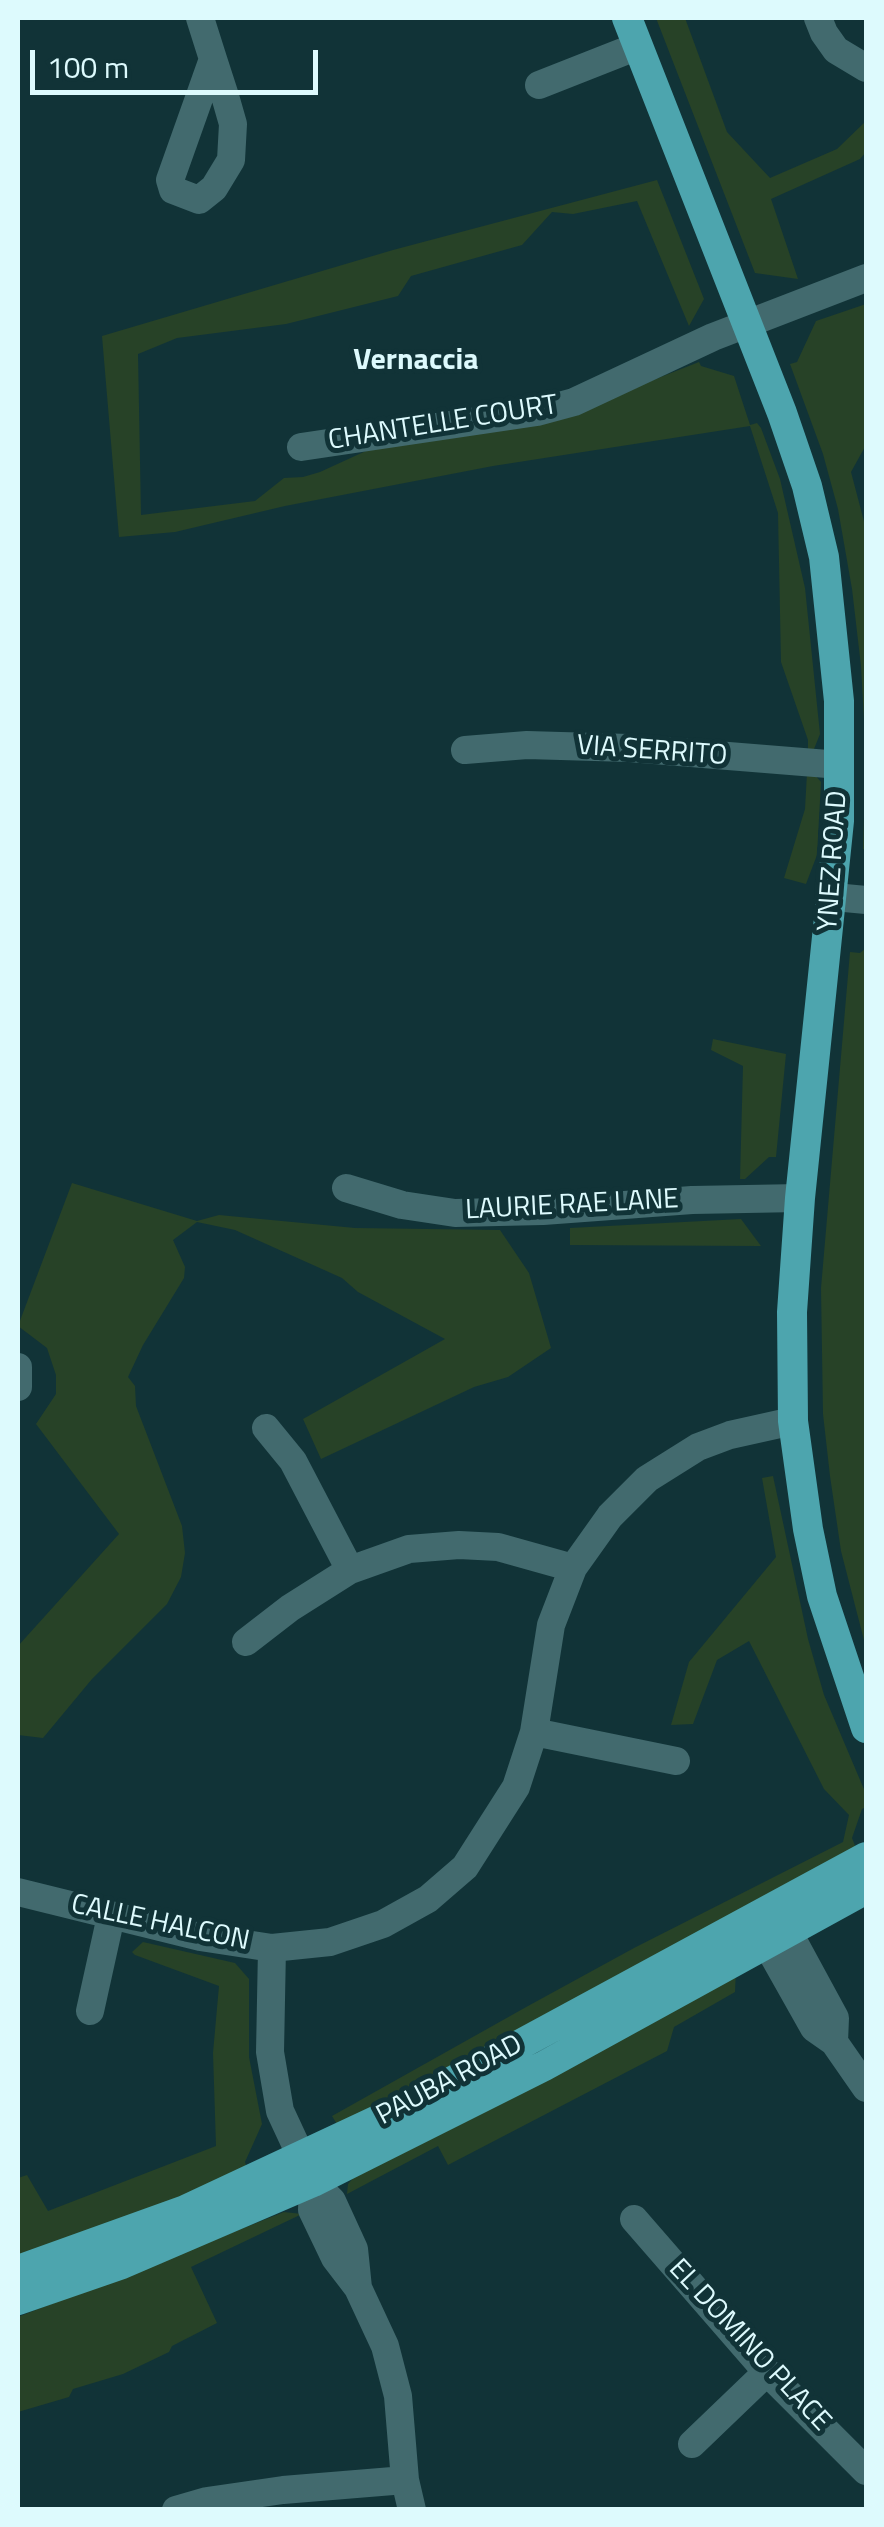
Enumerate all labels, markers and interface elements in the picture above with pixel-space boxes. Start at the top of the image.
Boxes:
scale bar [35,30,322,92]
text: 100 m [47,44,129,90]
district label: Vernaccia [353,344,479,380]
street label: CHANTELLE COURT [326,389,560,459]
street label: VIA SERRITO [576,730,728,774]
street label: YNEZ ROAD [812,790,856,932]
street label: LAURIE RAE LANE [464,1184,680,1228]
street label: CALLE HALCON [68,1889,252,1959]
street label: PAUBA ROAD [371,2029,529,2133]
street label: EL DOMINO PLACE [661,2253,837,2439]

